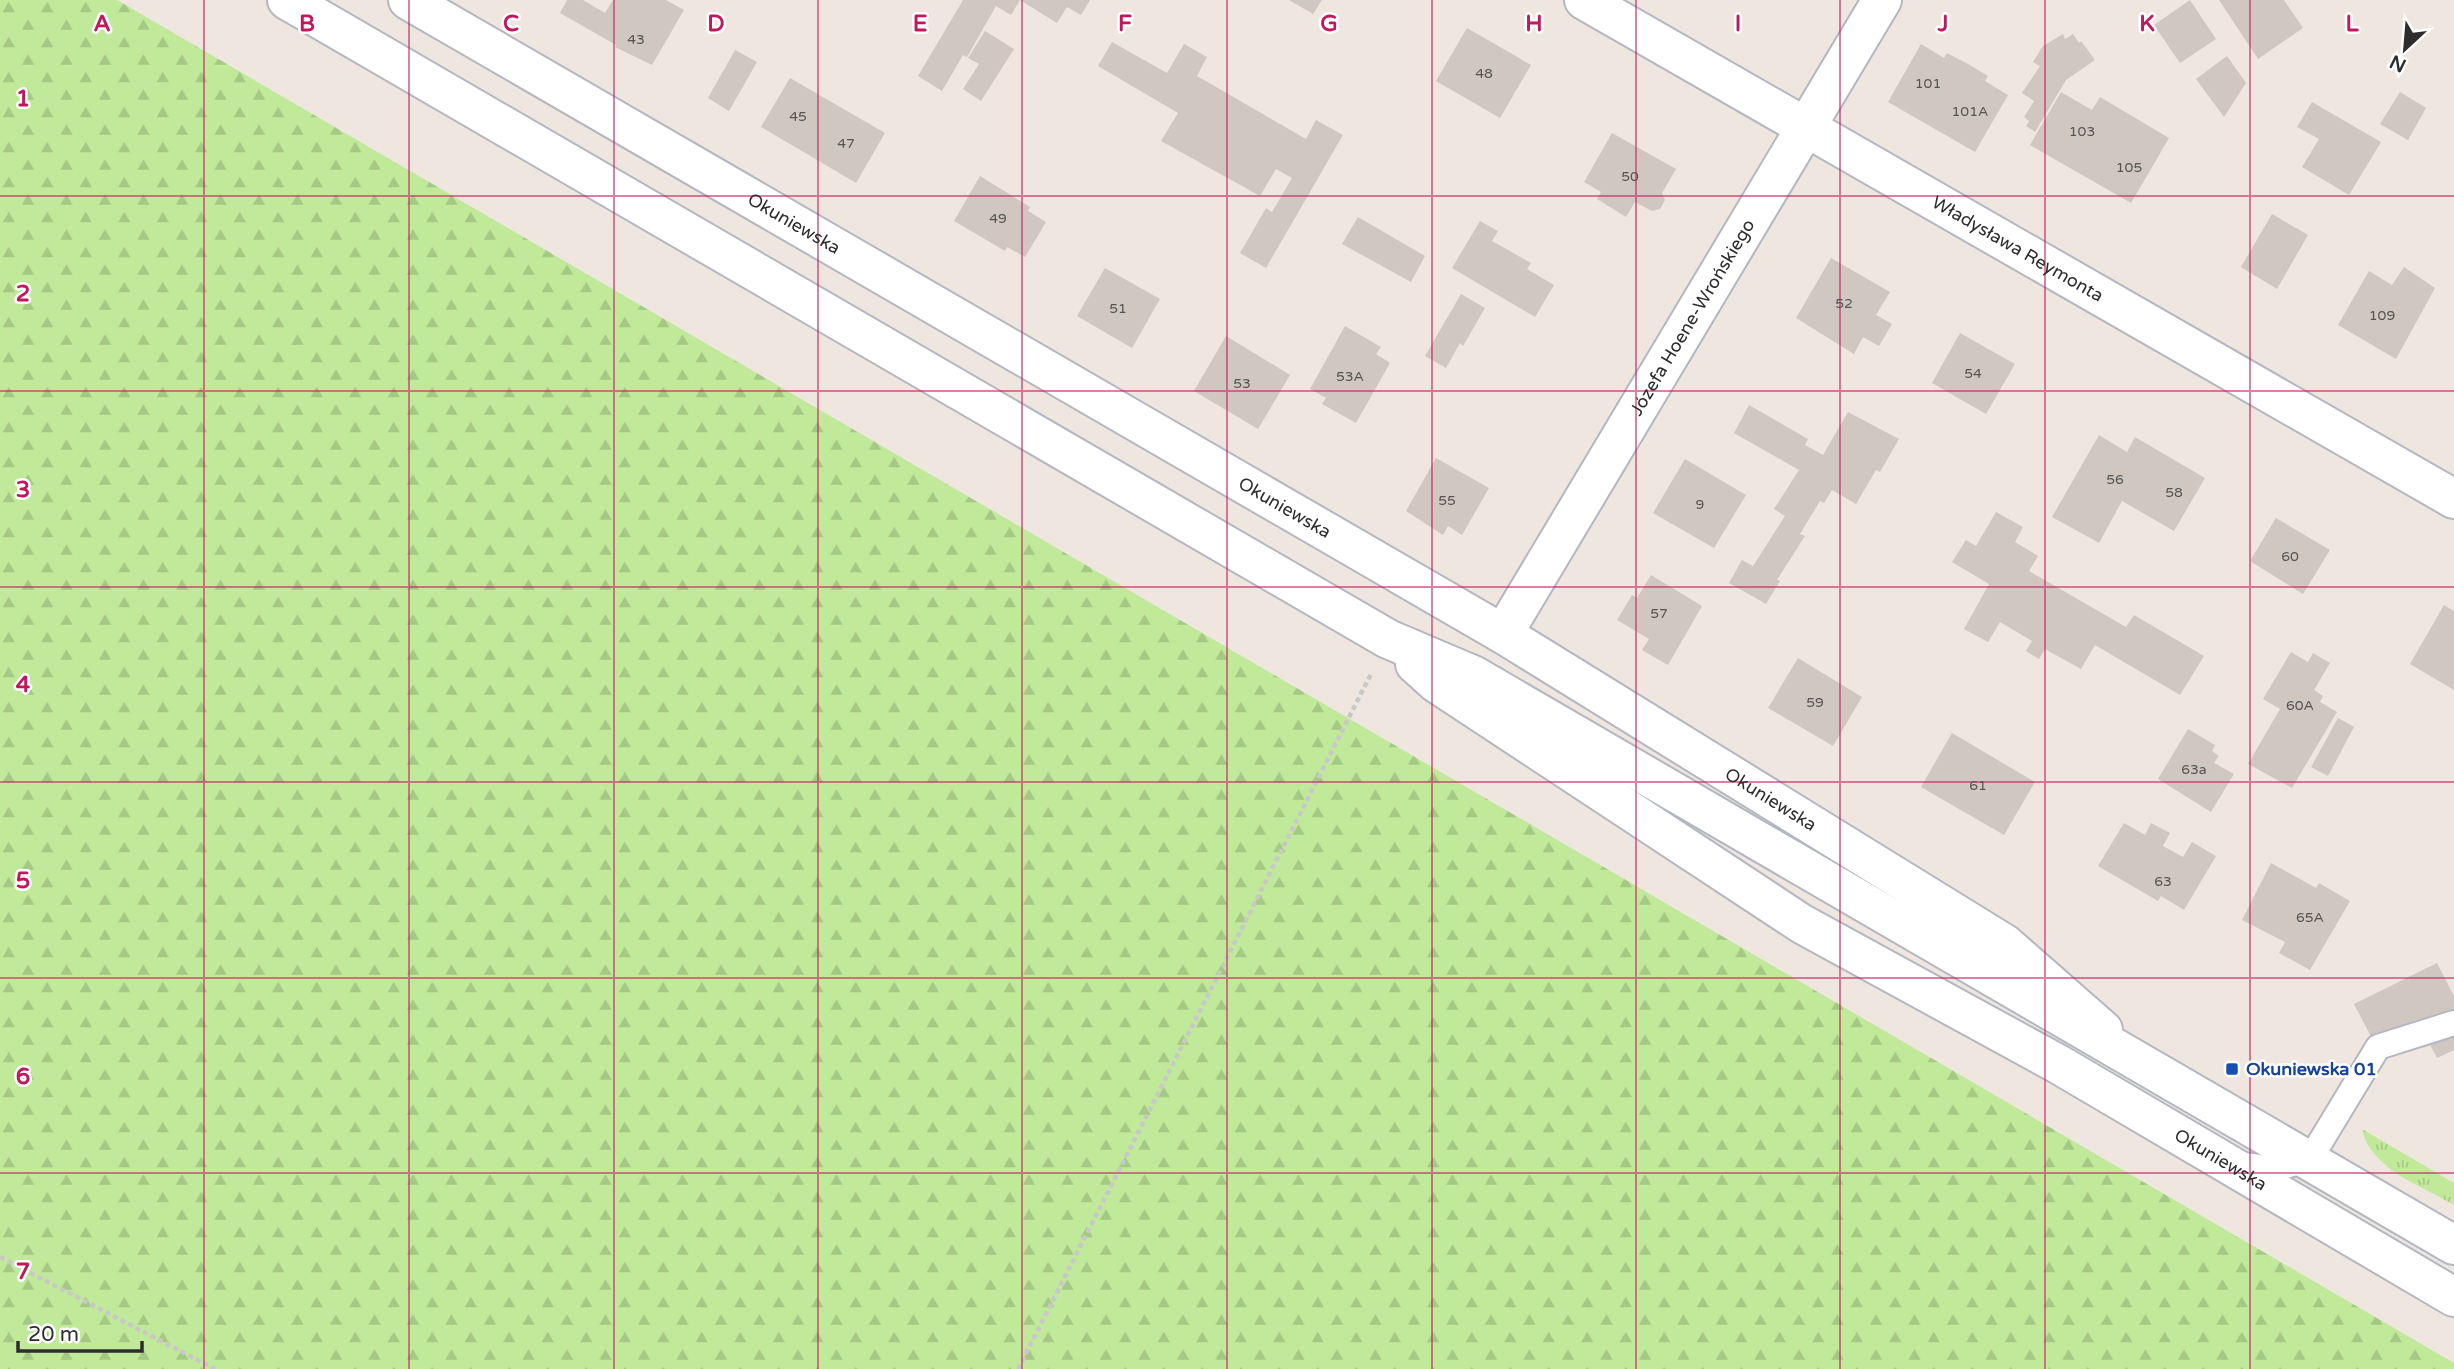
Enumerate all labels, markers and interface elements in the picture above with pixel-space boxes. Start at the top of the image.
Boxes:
text: A [93,10,111,38]
text: B [299,10,315,38]
text: C [503,10,519,38]
text: D [707,10,725,38]
text: E [913,10,927,38]
text: F [1118,10,1132,38]
text: G [1320,10,1338,38]
text: H [1525,10,1543,38]
text: I [1735,10,1741,38]
text: J [1937,10,1948,38]
text: K [2139,10,2155,38]
text: L [2345,10,2359,38]
north arrow [2370,14,2440,84]
house number: 43 [627,31,645,48]
text: N [2386,50,2410,77]
house number: 48 [1475,65,1493,82]
house number: 101 [1915,75,1941,92]
text: 1 [16,85,30,113]
house number: 101A [1952,103,1988,120]
house number: 45 [789,108,807,125]
house number: 103 [2069,123,2095,140]
house number: 47 [837,135,855,152]
house number: 105 [2116,159,2142,176]
house number: 50 [1621,168,1639,185]
street label: Okuniewska [744,188,844,259]
street label: Władysława Reymonta [1928,191,2107,307]
house number: 49 [989,210,1007,227]
street label: Józefa Hoene-Wrońskiego [1625,215,1760,420]
text: 2 [16,280,30,308]
house number: 52 [1835,295,1853,312]
house number: 51 [1109,300,1127,317]
house number: 109 [2369,307,2395,324]
house number: 54 [1964,365,1982,382]
house number: 53A [1336,368,1364,385]
house number: 53 [1233,375,1251,392]
house number: 56 [2106,471,2124,488]
street label: Okuniewska [1234,472,1335,543]
text: 3 [16,476,30,504]
house number: 58 [2165,484,2183,501]
house number: 55 [1438,492,1456,509]
house number: 9 [1696,496,1704,513]
house number: 60 [2281,548,2299,565]
house number: 57 [1650,605,1668,622]
text: 4 [16,671,31,699]
house number: 59 [1806,694,1824,711]
house number: 60A [2286,697,2314,714]
house number: 63a [2181,761,2207,778]
street label: Okuniewska [1721,763,1821,836]
house number: 61 [1969,777,1987,794]
text: 5 [16,867,30,895]
house number: 63 [2154,873,2172,890]
house number: 65A [2296,909,2324,926]
place label: Okuniewska 01 [2246,1058,2377,1080]
marker: Okuniewska 01 [2224,1061,2240,1077]
text: 6 [16,1063,30,1091]
street label: Okuniewska [2170,1124,2271,1195]
text: 7 [16,1258,30,1286]
scale bar [18,1310,142,1354]
text: 20 m [28,1322,79,1347]

